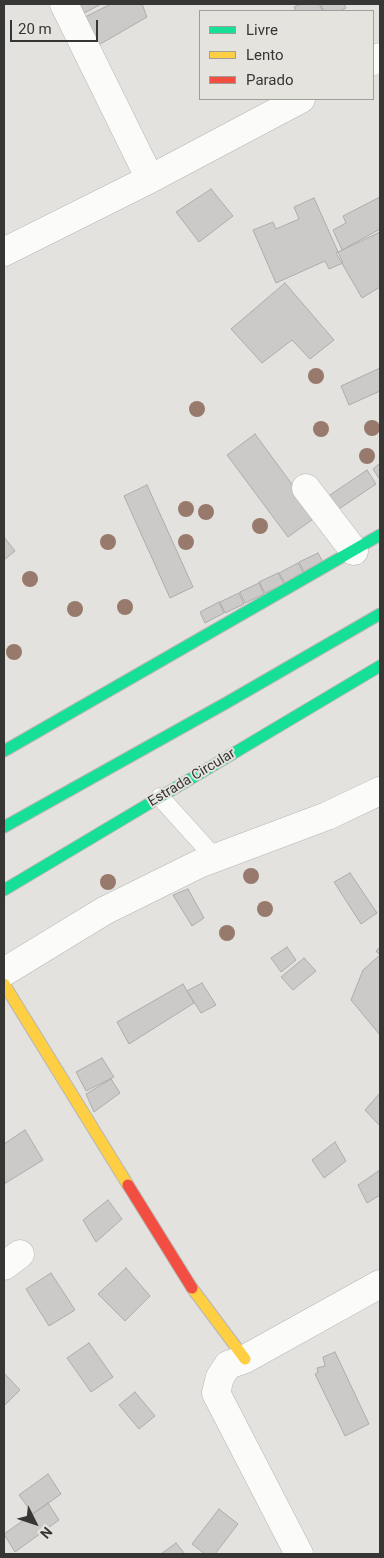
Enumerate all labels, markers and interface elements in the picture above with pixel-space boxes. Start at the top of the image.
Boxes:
scale bar [12,10,100,42]
legend [199,10,374,100]
text: 20 m [18,20,52,38]
text: Livre [246,21,278,39]
text: Lento [246,46,284,64]
text: Parado [246,71,294,89]
street label: Estrada Circular [145,745,239,811]
north arrow [10,1498,60,1548]
text: N [37,1524,56,1542]

